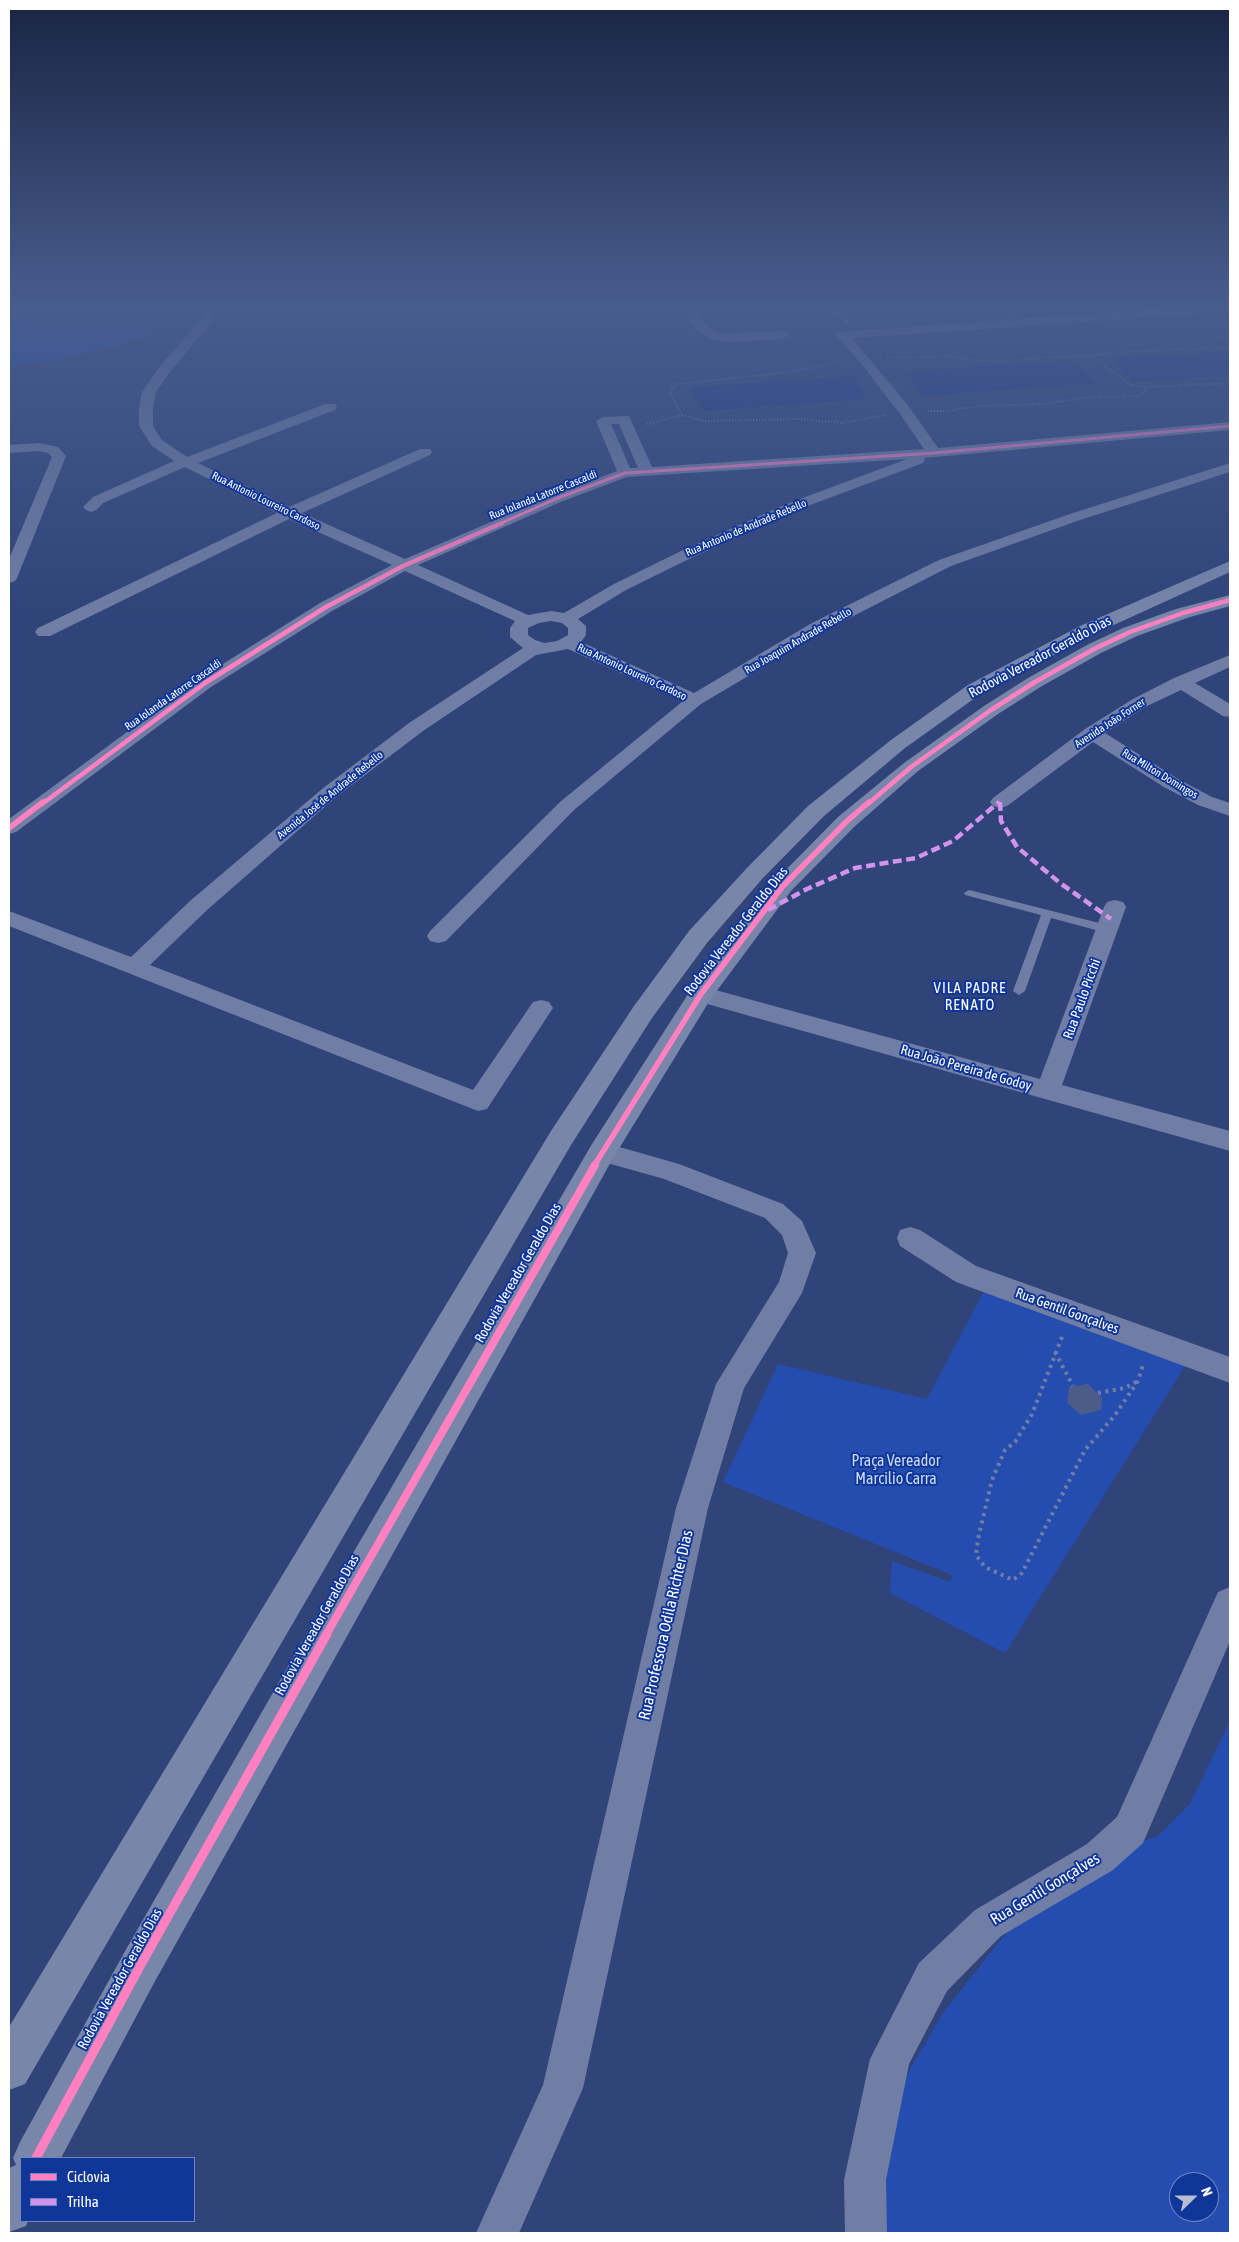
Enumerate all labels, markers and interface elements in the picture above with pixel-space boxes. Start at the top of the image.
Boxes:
street label: Rua Iolanda Latorre Cascaldi [487,467,599,523]
street label: Rua Antonio Loureiro Cardoso [210,469,322,533]
street label: Rua Antonio de Andrade Rebello [684,497,808,559]
street label: Rua Joaquim Andrade Rebello [742,605,854,677]
street label: Rodovia Vereador Geraldo Dias [966,612,1114,702]
street label: Rua Antonio Loureiro Cardoso [575,641,689,703]
street label: Rua Iolanda Latorre Cascaldi [122,657,224,733]
street label: Avenida João Forner [1072,695,1148,751]
street label: Rua Milton Domingos [1120,746,1200,802]
street label: Avenida José de Andrade Rebello [274,748,386,842]
street label: Rodovia Vereador Geraldo Dias [681,863,791,999]
street label: Rua Paulo Picchi [1060,957,1104,1041]
district label: VILA PADRE RENATO [932,979,1008,1014]
street label: Rua João Pereira de Godoy [899,1041,1033,1095]
street label: Rodovia Vereador Geraldo Dias [471,1200,565,1346]
street label: Rua Gentil Gonçalves [1013,1285,1121,1337]
park label: Praça Vereador Marcilio Carra [851,1451,941,1489]
street label: Rua Professora Odila Richter Dias [635,1528,697,1722]
street label: Rodovia Vereador Geraldo Dias [271,1552,363,1698]
street label: Rua Gentil Gonçalves [987,1849,1103,1929]
street label: Rodovia Vereador Geraldo Dias [74,1906,166,2052]
legend [20,2157,195,2222]
text: Ciclovia [67,2168,110,2185]
north arrow [1169,2172,1219,2222]
text: N [1198,2185,1216,2199]
text: Trilha [67,2193,99,2210]

